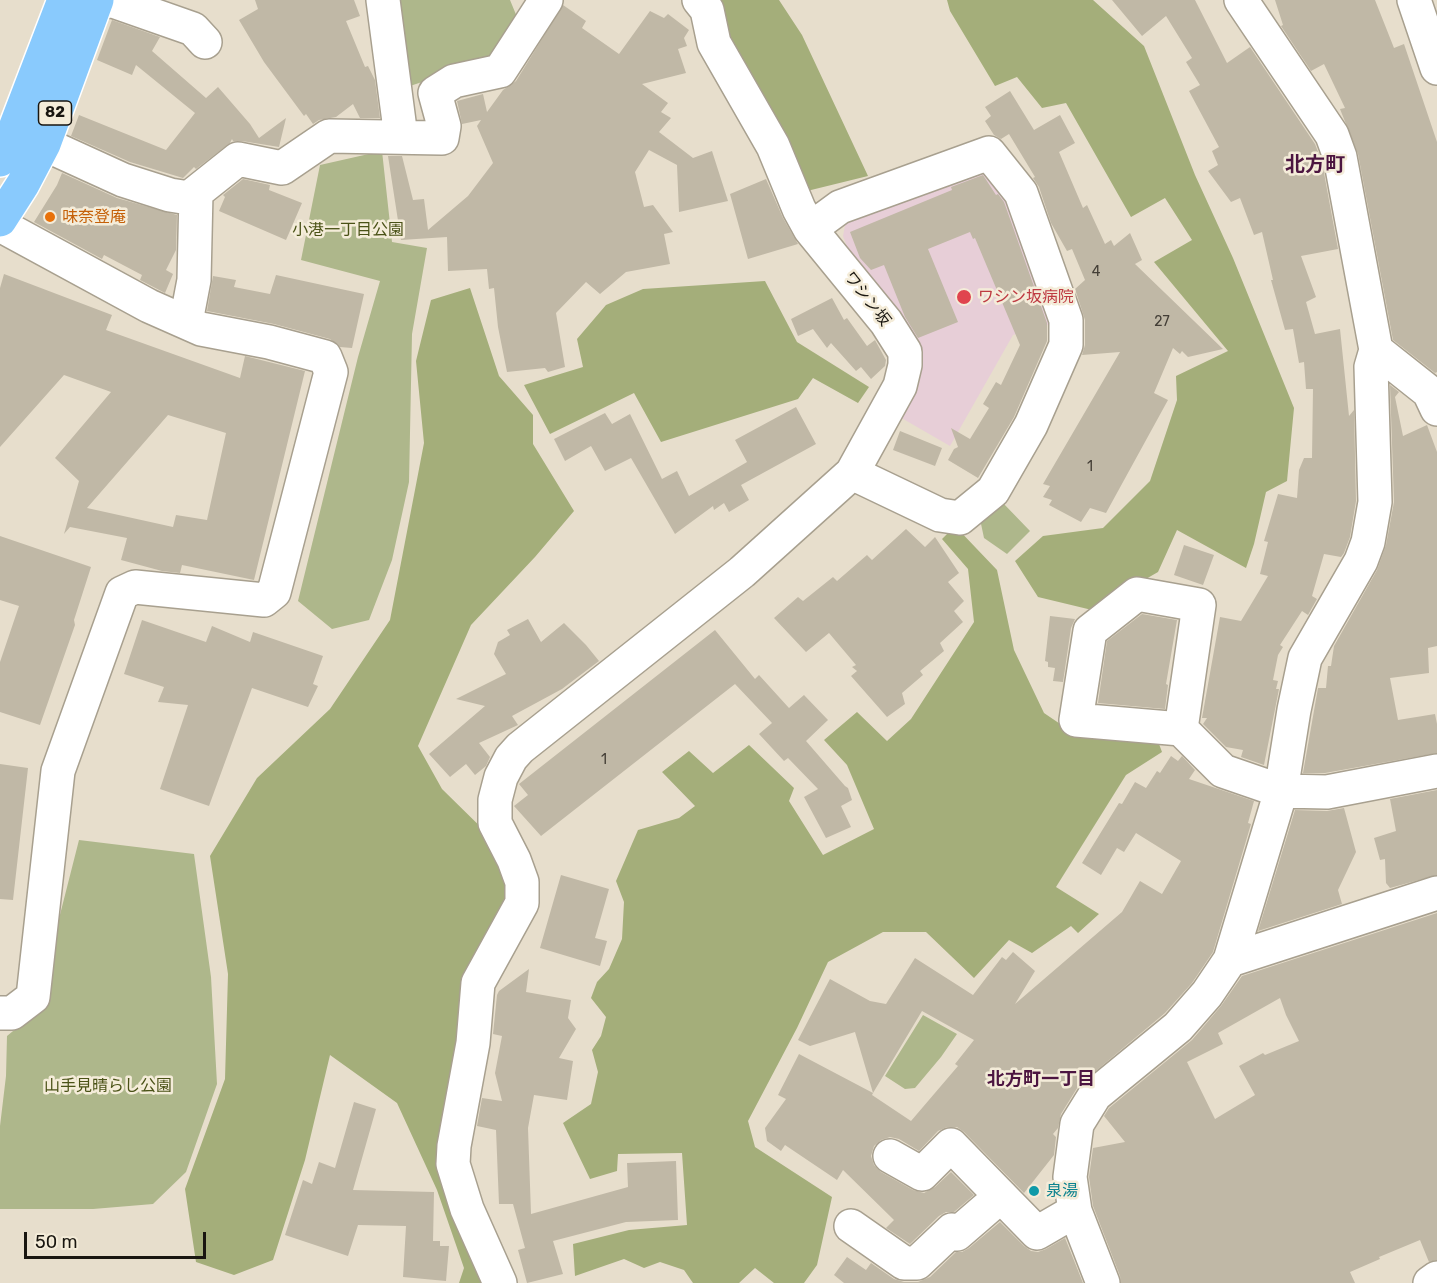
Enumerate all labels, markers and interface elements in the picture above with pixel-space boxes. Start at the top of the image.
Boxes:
road number: 82 [38,101,72,125]
district label: 北方町 [1285,153,1345,177]
place label: 味奈登庵 [62,207,126,227]
marker: 味奈登庵 [43,210,57,224]
park label: 小港一丁目公園 [292,220,404,240]
house number: 4 [1092,264,1100,280]
street label: ワシン坂 [840,268,894,330]
place label: ワシン坂病院 [978,287,1074,307]
marker: ワシン坂病院 [955,288,973,306]
house number: 27 [1154,314,1170,330]
house number: 1 [1087,459,1093,475]
house number: 1 [601,752,607,768]
district label: 北方町一丁目 [987,1069,1095,1091]
park label: 山手見晴らし公園 [44,1076,172,1096]
place label: 泉湯 [1046,1181,1078,1201]
marker: 泉湯 [1027,1184,1041,1198]
scale bar [27,1220,208,1258]
text: 50 m [35,1231,78,1253]

